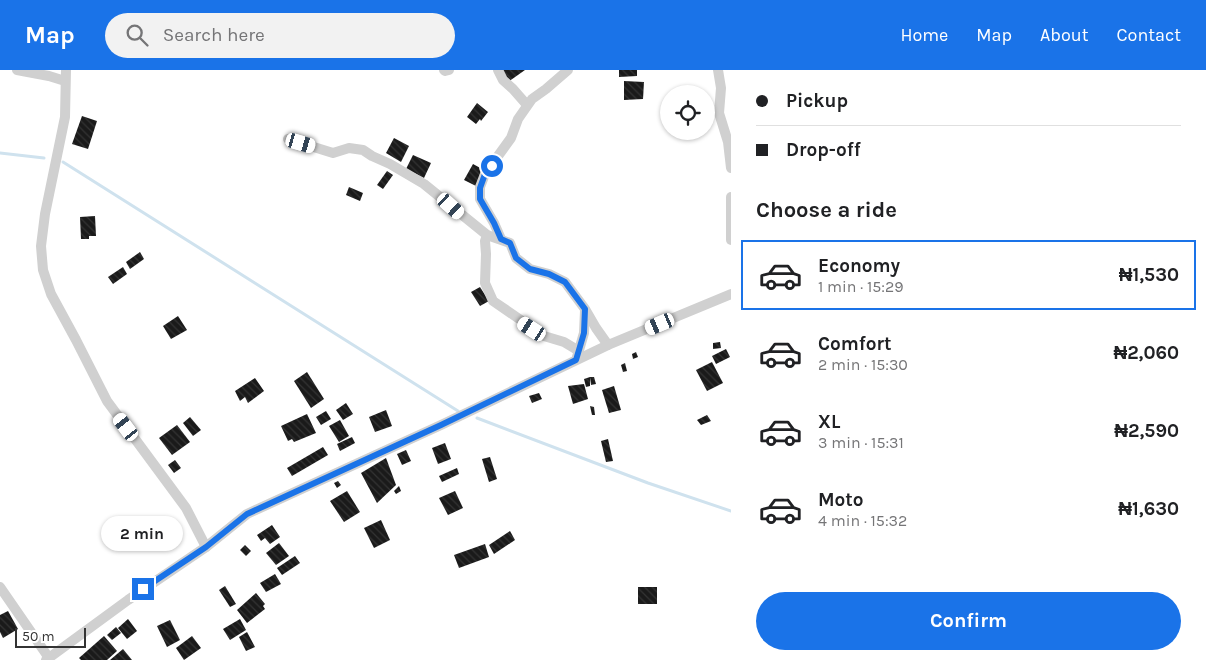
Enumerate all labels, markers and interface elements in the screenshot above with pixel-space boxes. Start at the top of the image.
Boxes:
search box [105,13,455,58]
text: Map [25,21,75,49]
icon: search [123,21,151,49]
text: Search here [163,24,265,46]
text: Home [900,24,948,46]
text: Map [976,24,1012,46]
text: About [1040,24,1089,46]
text: Contact [1117,24,1181,46]
map controls [660,85,715,140]
button: locate [660,85,715,140]
text: Pickup [786,90,848,112]
car [284,132,317,154]
text: Drop-off [786,139,861,161]
route start [481,155,503,177]
car [434,190,467,222]
text: Choose a ride [756,197,897,223]
icon: car [758,253,803,298]
text: Economy [818,255,900,277]
text: ₦1,530 [1119,264,1179,286]
text: 1 min · 15:29 [818,277,904,296]
car [643,311,676,337]
car [515,315,548,343]
icon: car [758,331,803,376]
text: Comfort [818,333,892,355]
text: ₦2,060 [1113,342,1179,364]
text: 2 min · 15:30 [818,355,908,374]
icon: car [758,409,803,454]
car [110,411,141,443]
text: XL [818,411,840,433]
text: ₦2,590 [1114,420,1179,442]
text: 3 min · 15:31 [818,433,904,452]
icon: car [758,487,803,532]
text: Moto [818,489,864,511]
text: ₦1,630 [1118,498,1179,520]
text: 4 min · 15:32 [818,511,907,530]
callout: 2 min [102,516,184,552]
text: 2 min [120,524,164,543]
route end [132,578,154,600]
button: Confirm [756,592,1181,650]
scale bar [15,625,86,648]
text: 50 m [22,628,55,645]

